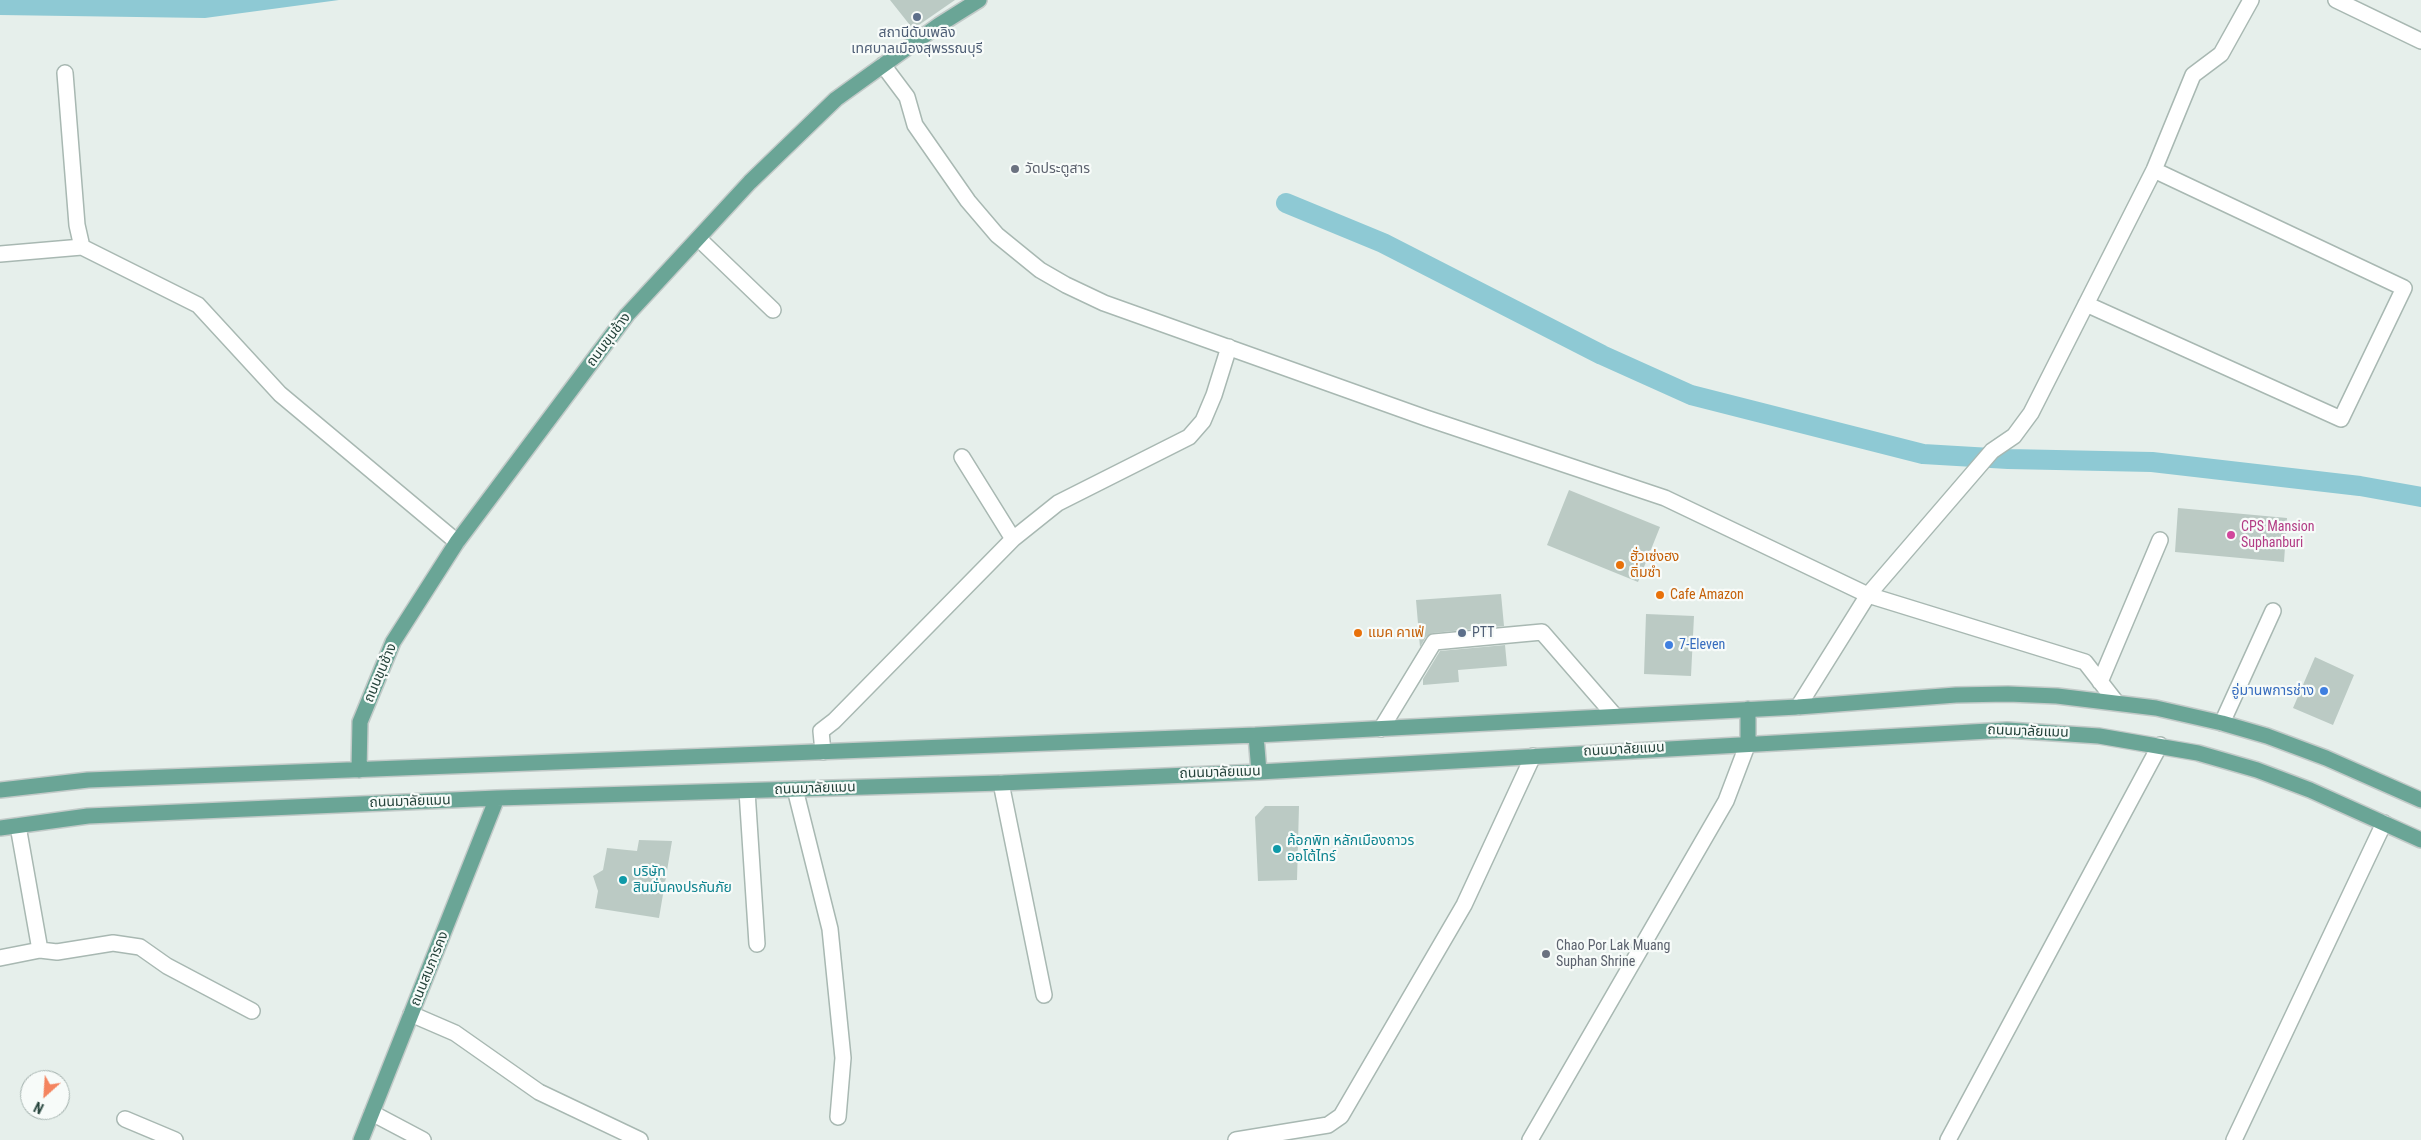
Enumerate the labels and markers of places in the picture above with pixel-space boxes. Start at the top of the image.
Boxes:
marker: สถานีดับเพลิง เทศบาลเมืองสุพรรณบุรี [911,11,923,23]
place label: สถานีดับเพลิง เทศบาลเมืองสุพรรณบุรี [851,25,983,58]
place label: วัดประตูสาร [1025,161,1090,177]
marker: วัดประตูสาร [1009,163,1021,175]
place label: CPS Mansion Suphanburi [2241,519,2315,552]
marker: CPS Mansion Suphanburi [2225,529,2237,541]
place label: ฮั่วเซ่งฮง ติ่มซำ [1630,549,1679,582]
marker: ฮั่วเซ่งฮง ติ่มซำ [1614,559,1626,571]
place label: Cafe Amazon [1670,587,1744,603]
marker: Cafe Amazon [1654,589,1666,601]
place label: แมค คาเฟ่ [1368,625,1424,641]
place label: PTT [1472,625,1494,641]
marker: แมค คาเฟ่ [1352,627,1364,639]
marker: PTT [1456,627,1468,639]
place label: 7-Eleven [1679,637,1725,653]
marker: 7-Eleven [1663,639,1675,651]
place label: อู่มานพการช่าง [2232,683,2314,699]
marker: อู่มานพการช่าง [2318,685,2330,697]
place label: ค้อกพิท หลักเมืองถาวร ออโต้ไทร์ [1287,833,1414,866]
marker: ค้อกพิท หลักเมืองถาวร ออโต้ไทร์ [1271,843,1283,855]
place label: บริษัท สินมั่นคงปรกันภัย [633,864,732,896]
marker: บริษัท สินมั่นคงปรกันภัย [617,874,629,886]
place label: Chao Por Lak Muang Suphan Shrine [1556,938,1670,970]
marker: Chao Por Lak Muang Suphan Shrine [1540,948,1552,960]

